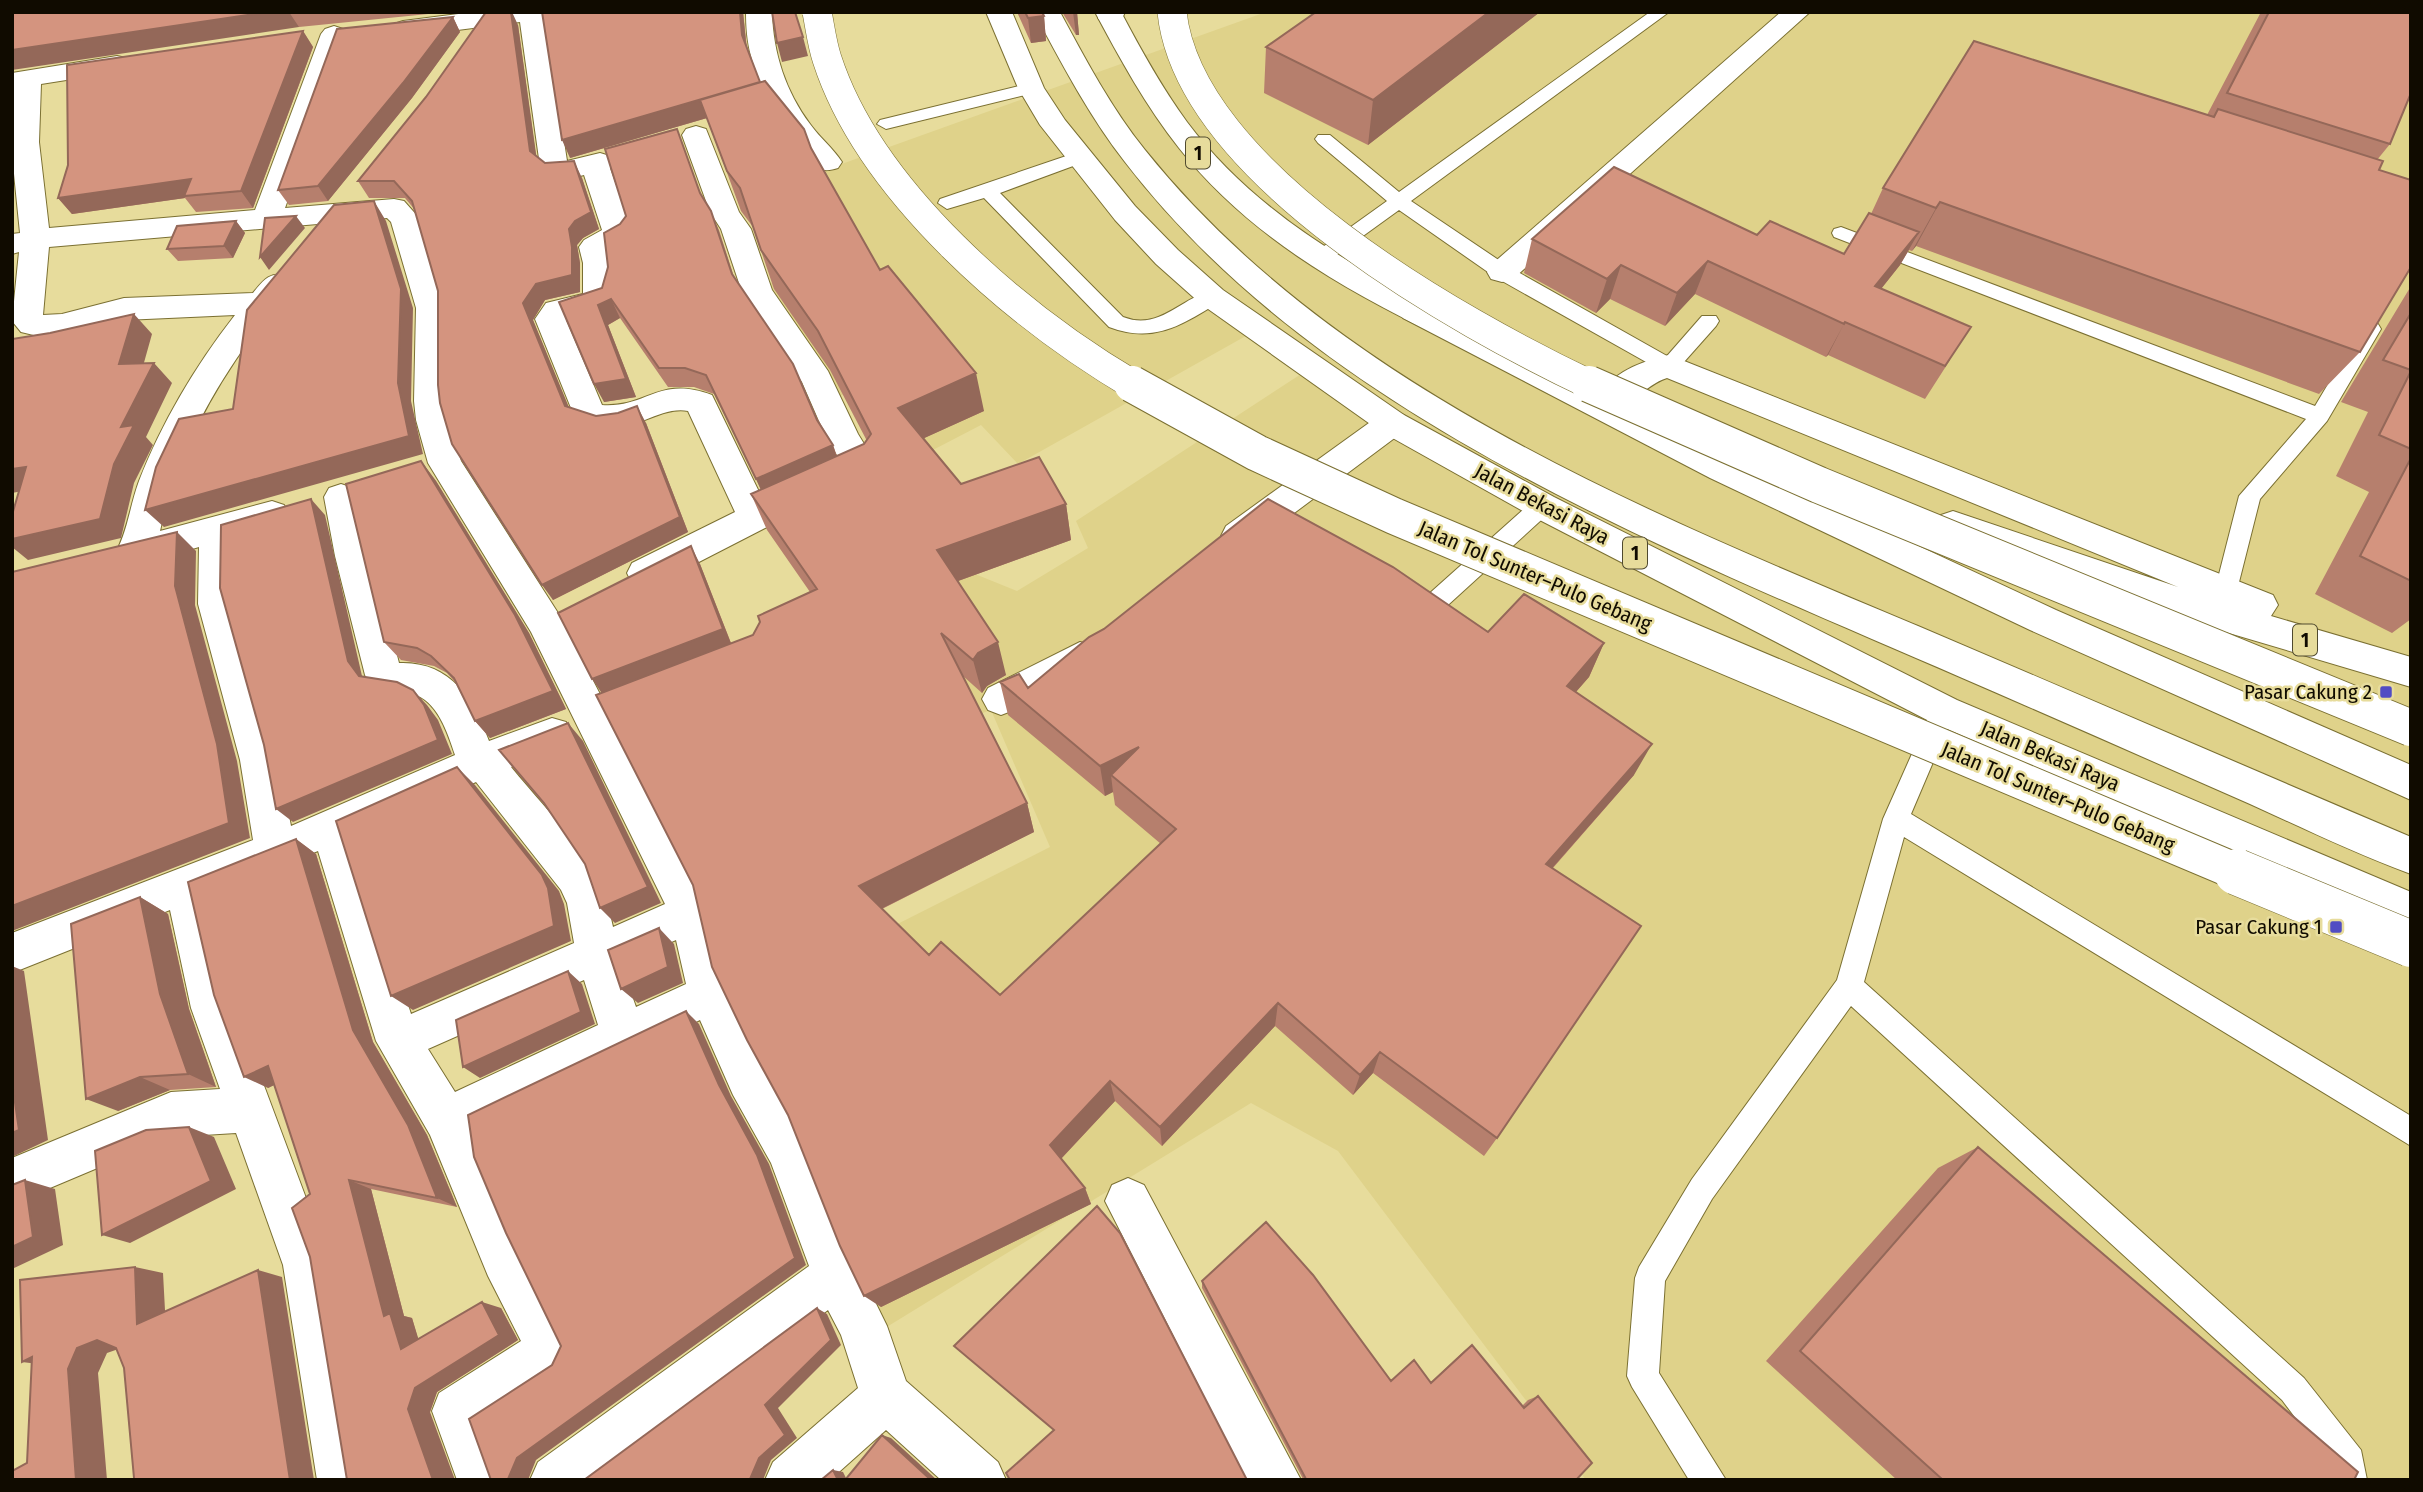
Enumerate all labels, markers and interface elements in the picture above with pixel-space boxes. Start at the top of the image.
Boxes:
road number: 1 [1186,138,1210,168]
street label: Jalan Bekasi Raya [1470,458,1614,550]
street label: Jalan Tol Sunter–Pulo Gebang [1414,515,1656,637]
road number: 1 [1623,538,1647,568]
road number: 1 [2293,624,2317,656]
place label: Pasar Cakung 2 [2244,679,2372,705]
marker: Pasar Cakung 2 [2378,684,2394,700]
street label: Jalan Bekasi Raya [1976,715,2124,797]
street label: Jalan Tol Sunter–Pulo Gebang [1937,736,2179,858]
place label: Pasar Cakung 1 [2195,914,2322,940]
marker: Pasar Cakung 1 [2328,919,2344,935]

